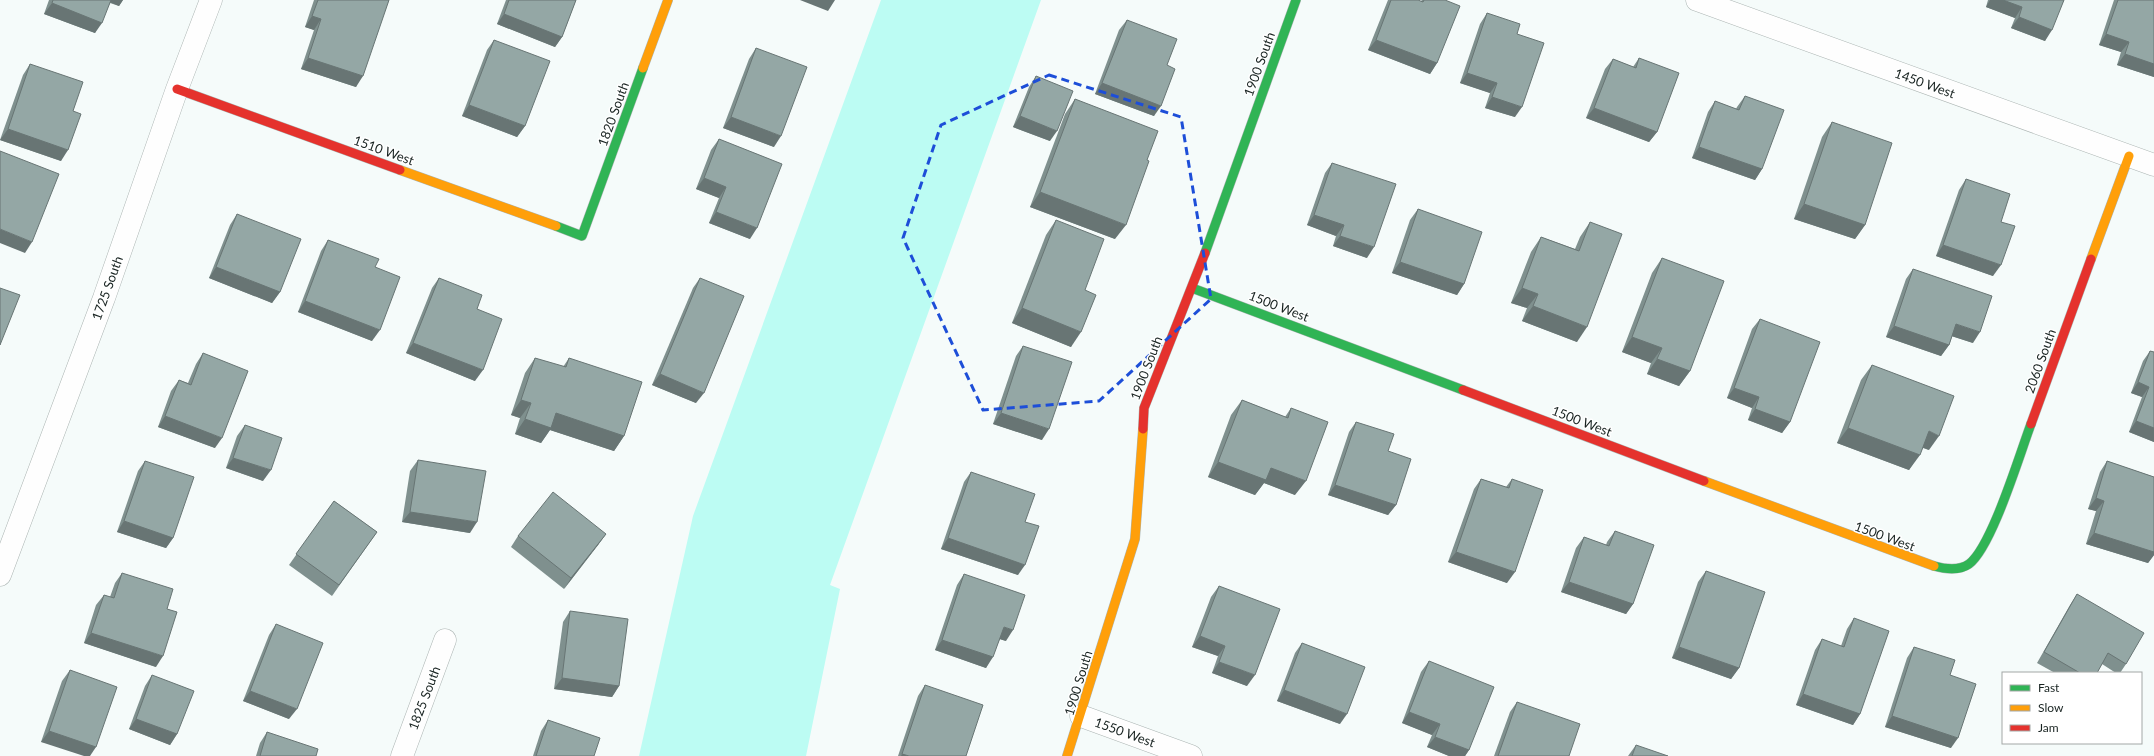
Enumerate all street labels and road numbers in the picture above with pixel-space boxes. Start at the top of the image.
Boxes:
street label: 1900 South [1240,30,1278,98]
street label: 1450 West [1893,65,1958,101]
street label: 1820 South [594,80,632,148]
street label: 1510 West [352,132,417,168]
street label: 1725 South [88,254,126,322]
street label: 1500 West [1247,287,1312,325]
street label: 2060 South [2021,327,2059,395]
street label: 1900 South [1127,334,1165,402]
street label: 1500 West [1550,402,1615,440]
street label: 1500 West [1853,518,1918,554]
street label: 1900 South [1061,649,1095,717]
street label: 1825 South [405,664,443,732]
street label: 1550 West [1093,714,1158,750]

